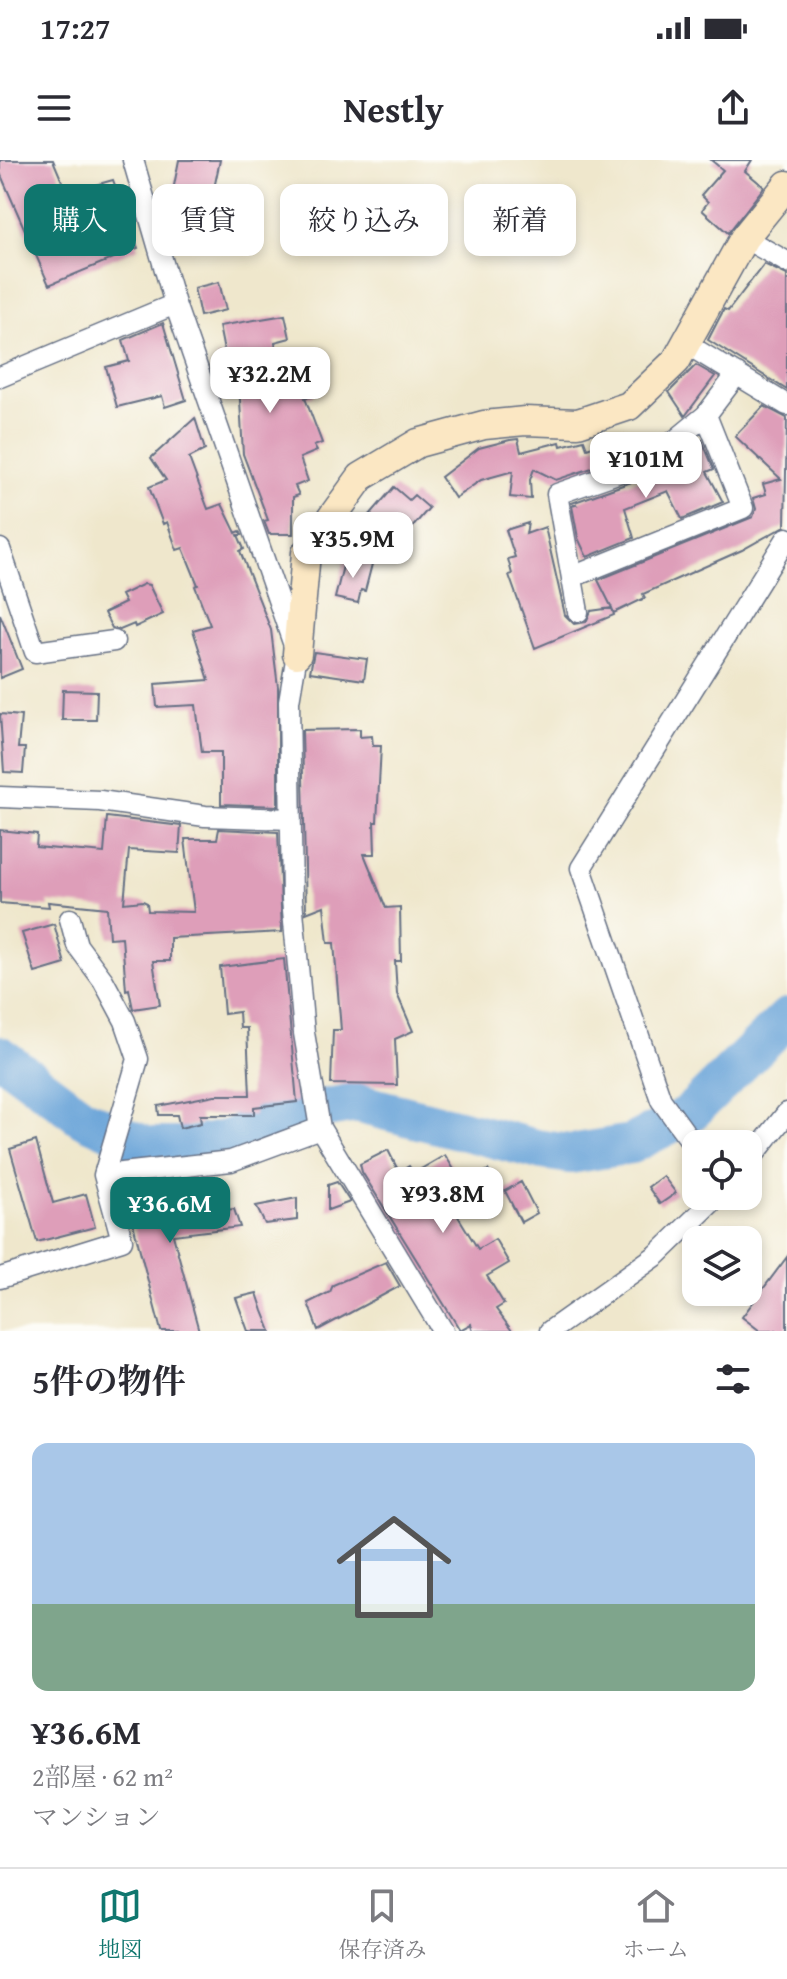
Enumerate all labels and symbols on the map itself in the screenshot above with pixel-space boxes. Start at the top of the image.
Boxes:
pin: ¥32.2M [205,347,335,415]
pin: ¥101M [590,432,702,500]
pin: ¥35.9M [288,512,418,580]
pin: ¥93.8M [378,1167,508,1235]
pin: ¥36.6M [105,1177,235,1245]

